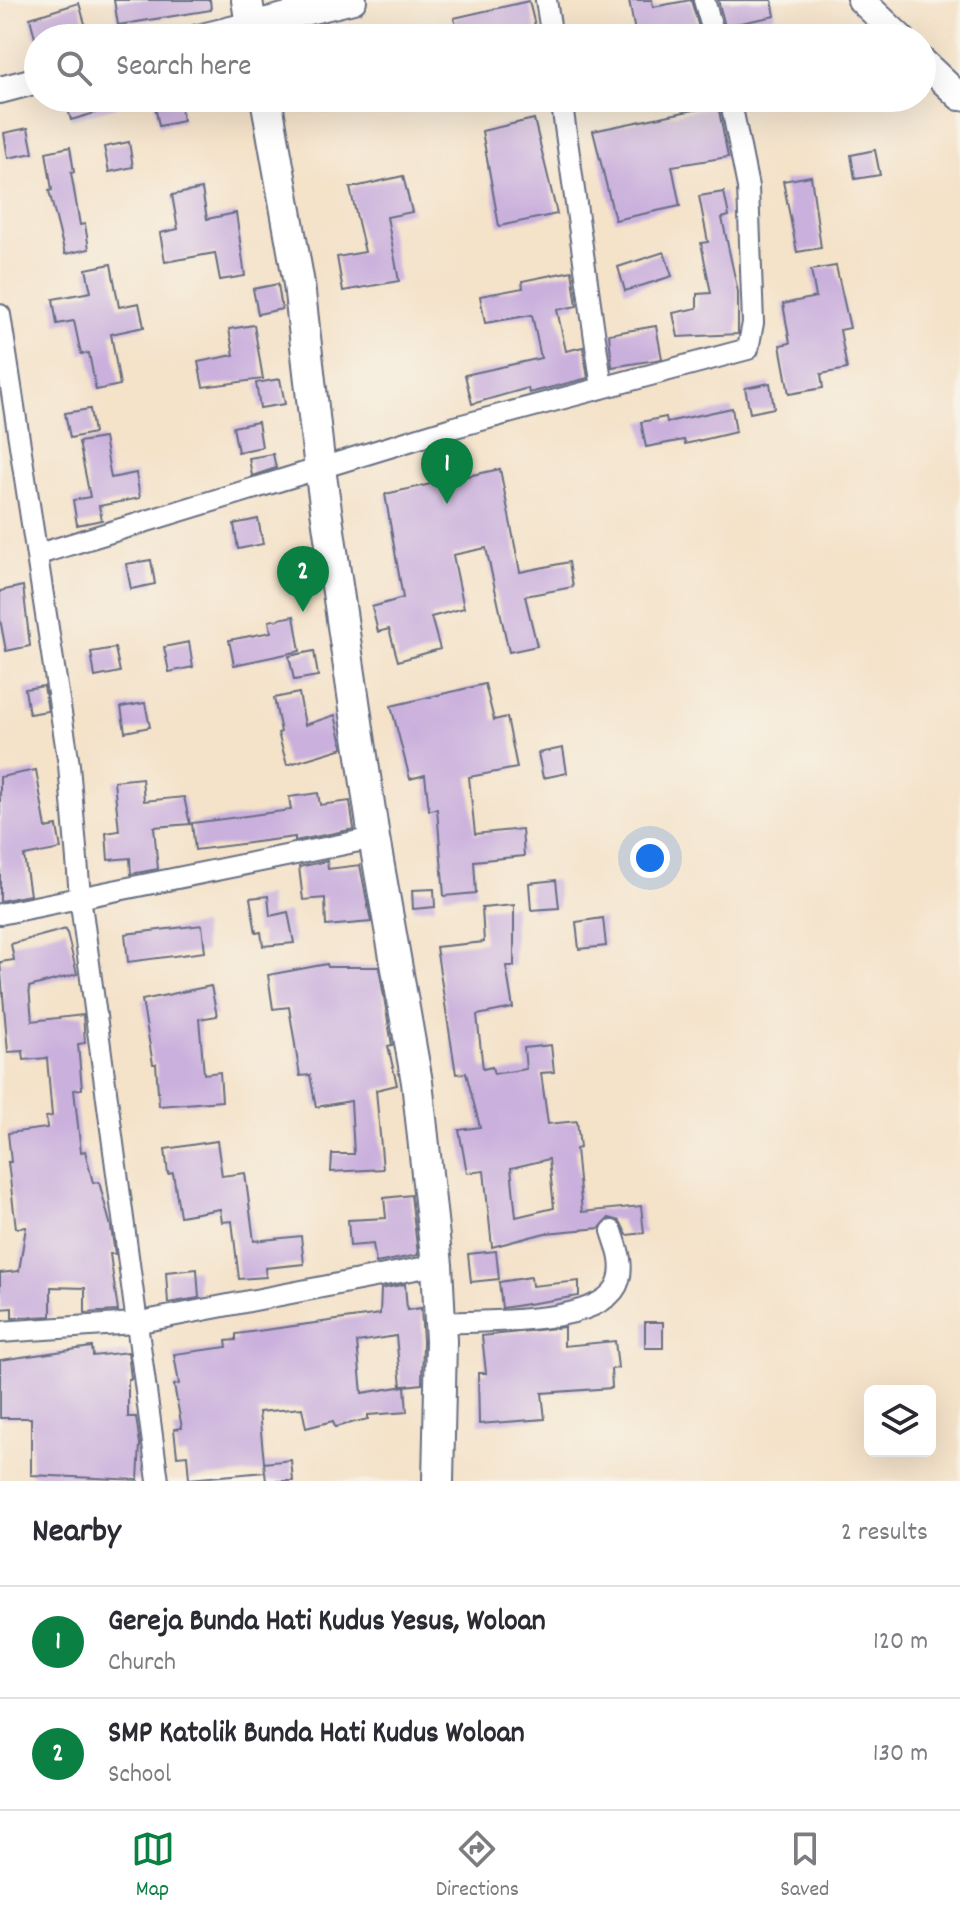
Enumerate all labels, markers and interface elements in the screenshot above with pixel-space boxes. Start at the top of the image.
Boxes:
search box [24,24,936,112]
icon: search [52,46,96,90]
text: Search here [116,47,252,90]
pin: 1 [421,438,473,504]
pin: 2 [277,546,329,612]
your location [630,838,670,878]
map controls [864,1385,936,1457]
button: layers [864,1385,936,1457]
text: Nearby [32,1509,121,1558]
text: 2 results [841,1515,928,1552]
text: Gereja Bunda Hati Kudus Yesus, Woloan [108,1602,546,1645]
text: 1 [55,1624,61,1661]
text: 120 m [873,1624,928,1661]
text: Church [108,1645,176,1682]
text: SMP Katolik Bunda Hati Kudus Woloan [108,1714,525,1757]
text: 2 [52,1736,64,1773]
text: 130 m [873,1736,928,1773]
text: School [108,1757,171,1794]
tab: Map [131,1827,175,1906]
tab: Directions [436,1827,519,1906]
tab: Saved [780,1827,829,1906]

